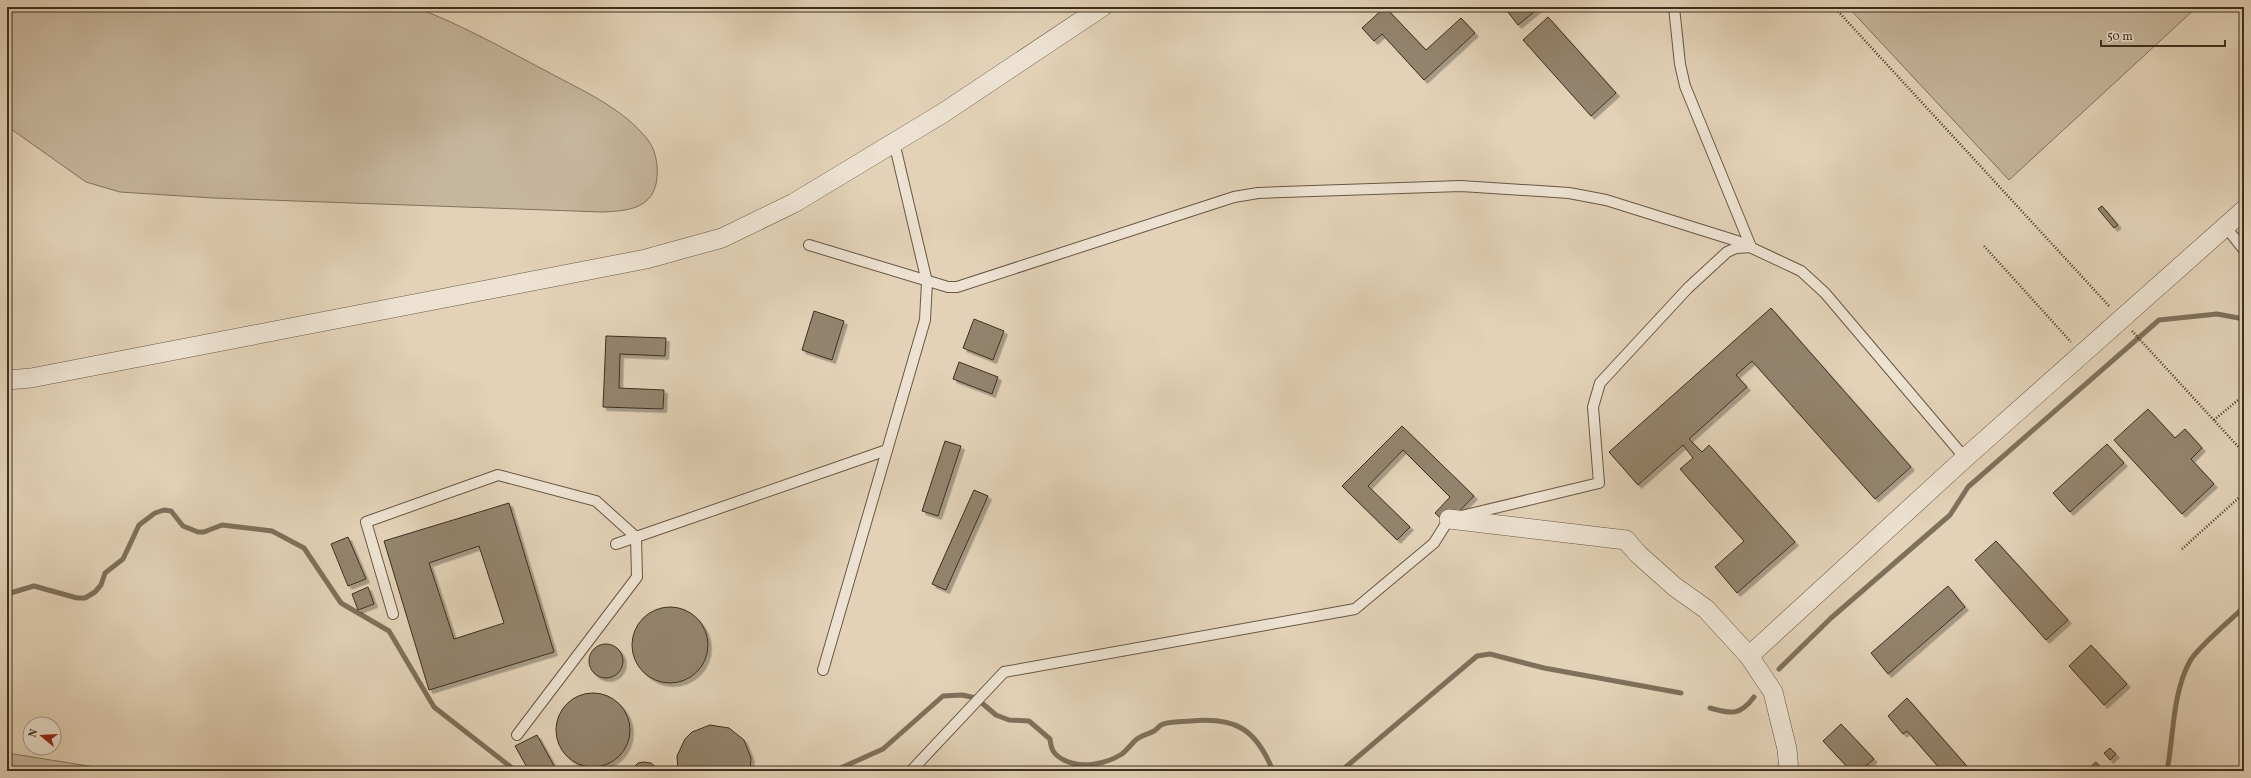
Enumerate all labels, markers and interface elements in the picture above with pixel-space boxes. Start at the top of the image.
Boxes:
scale bar [2101,22,2225,48]
text: 50 m [2107,29,2133,45]
north arrow [22,716,62,756]
text: N [26,727,42,739]

